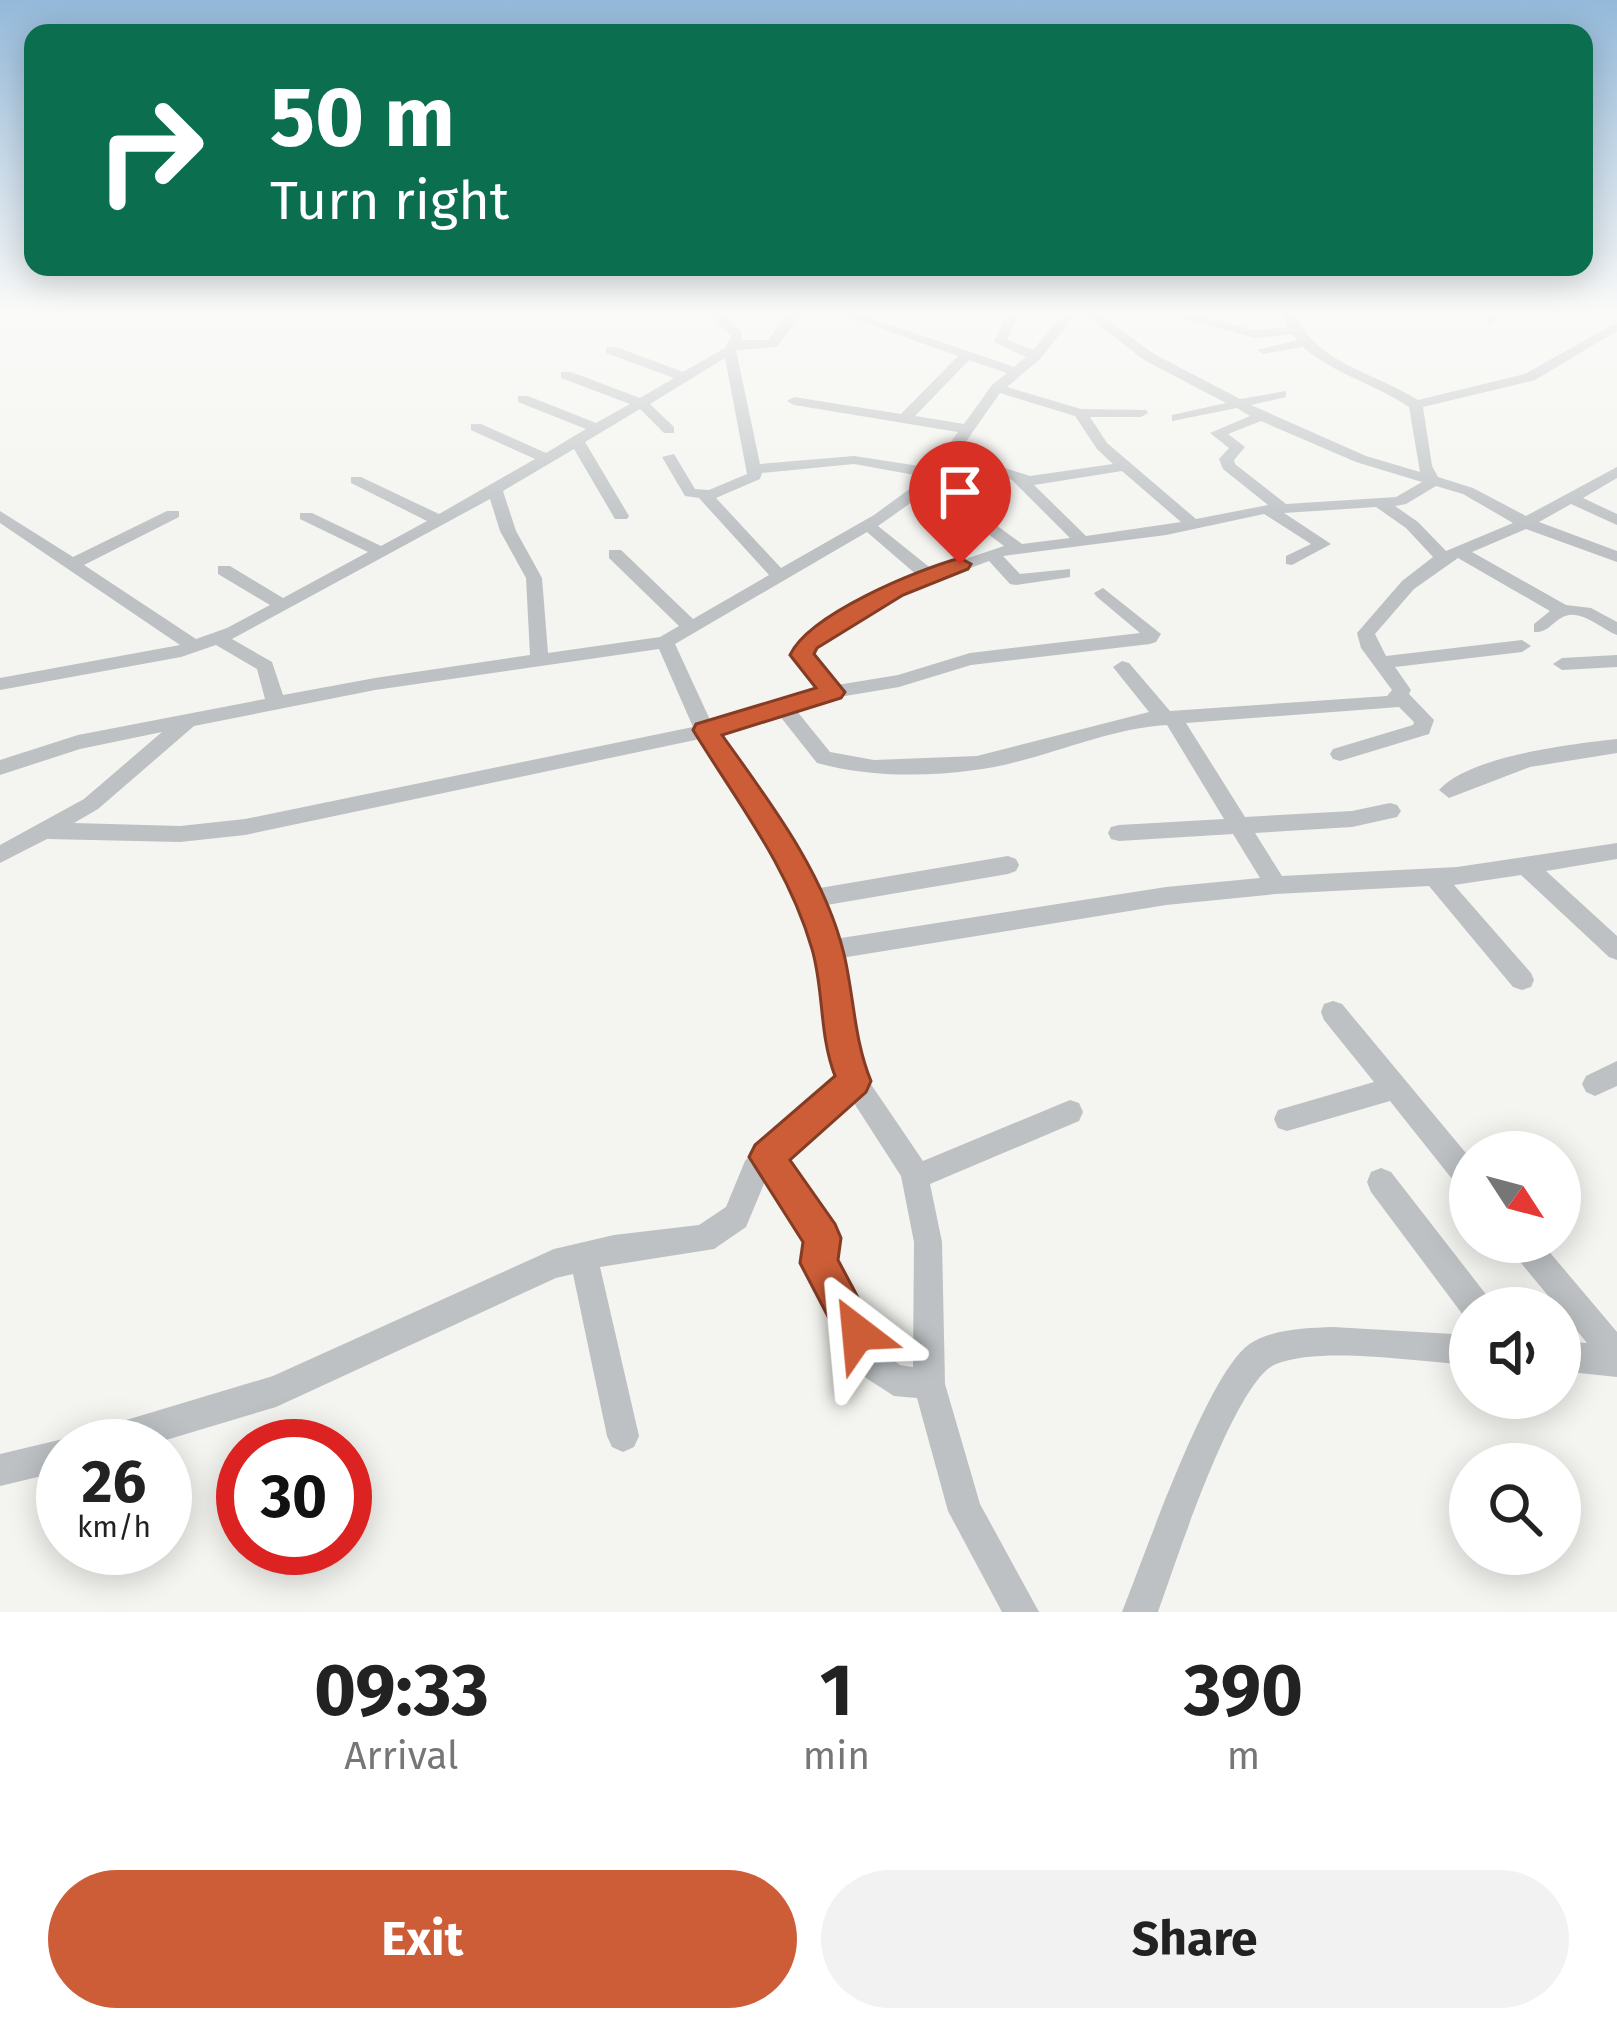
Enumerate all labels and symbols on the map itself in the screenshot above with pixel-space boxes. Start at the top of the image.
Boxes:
pin [909,441,1011,564]
north arrow [1449,1131,1581,1263]
position arrow [795,1270,921,1396]
speed limit sign: 30 [216,1419,372,1575]

